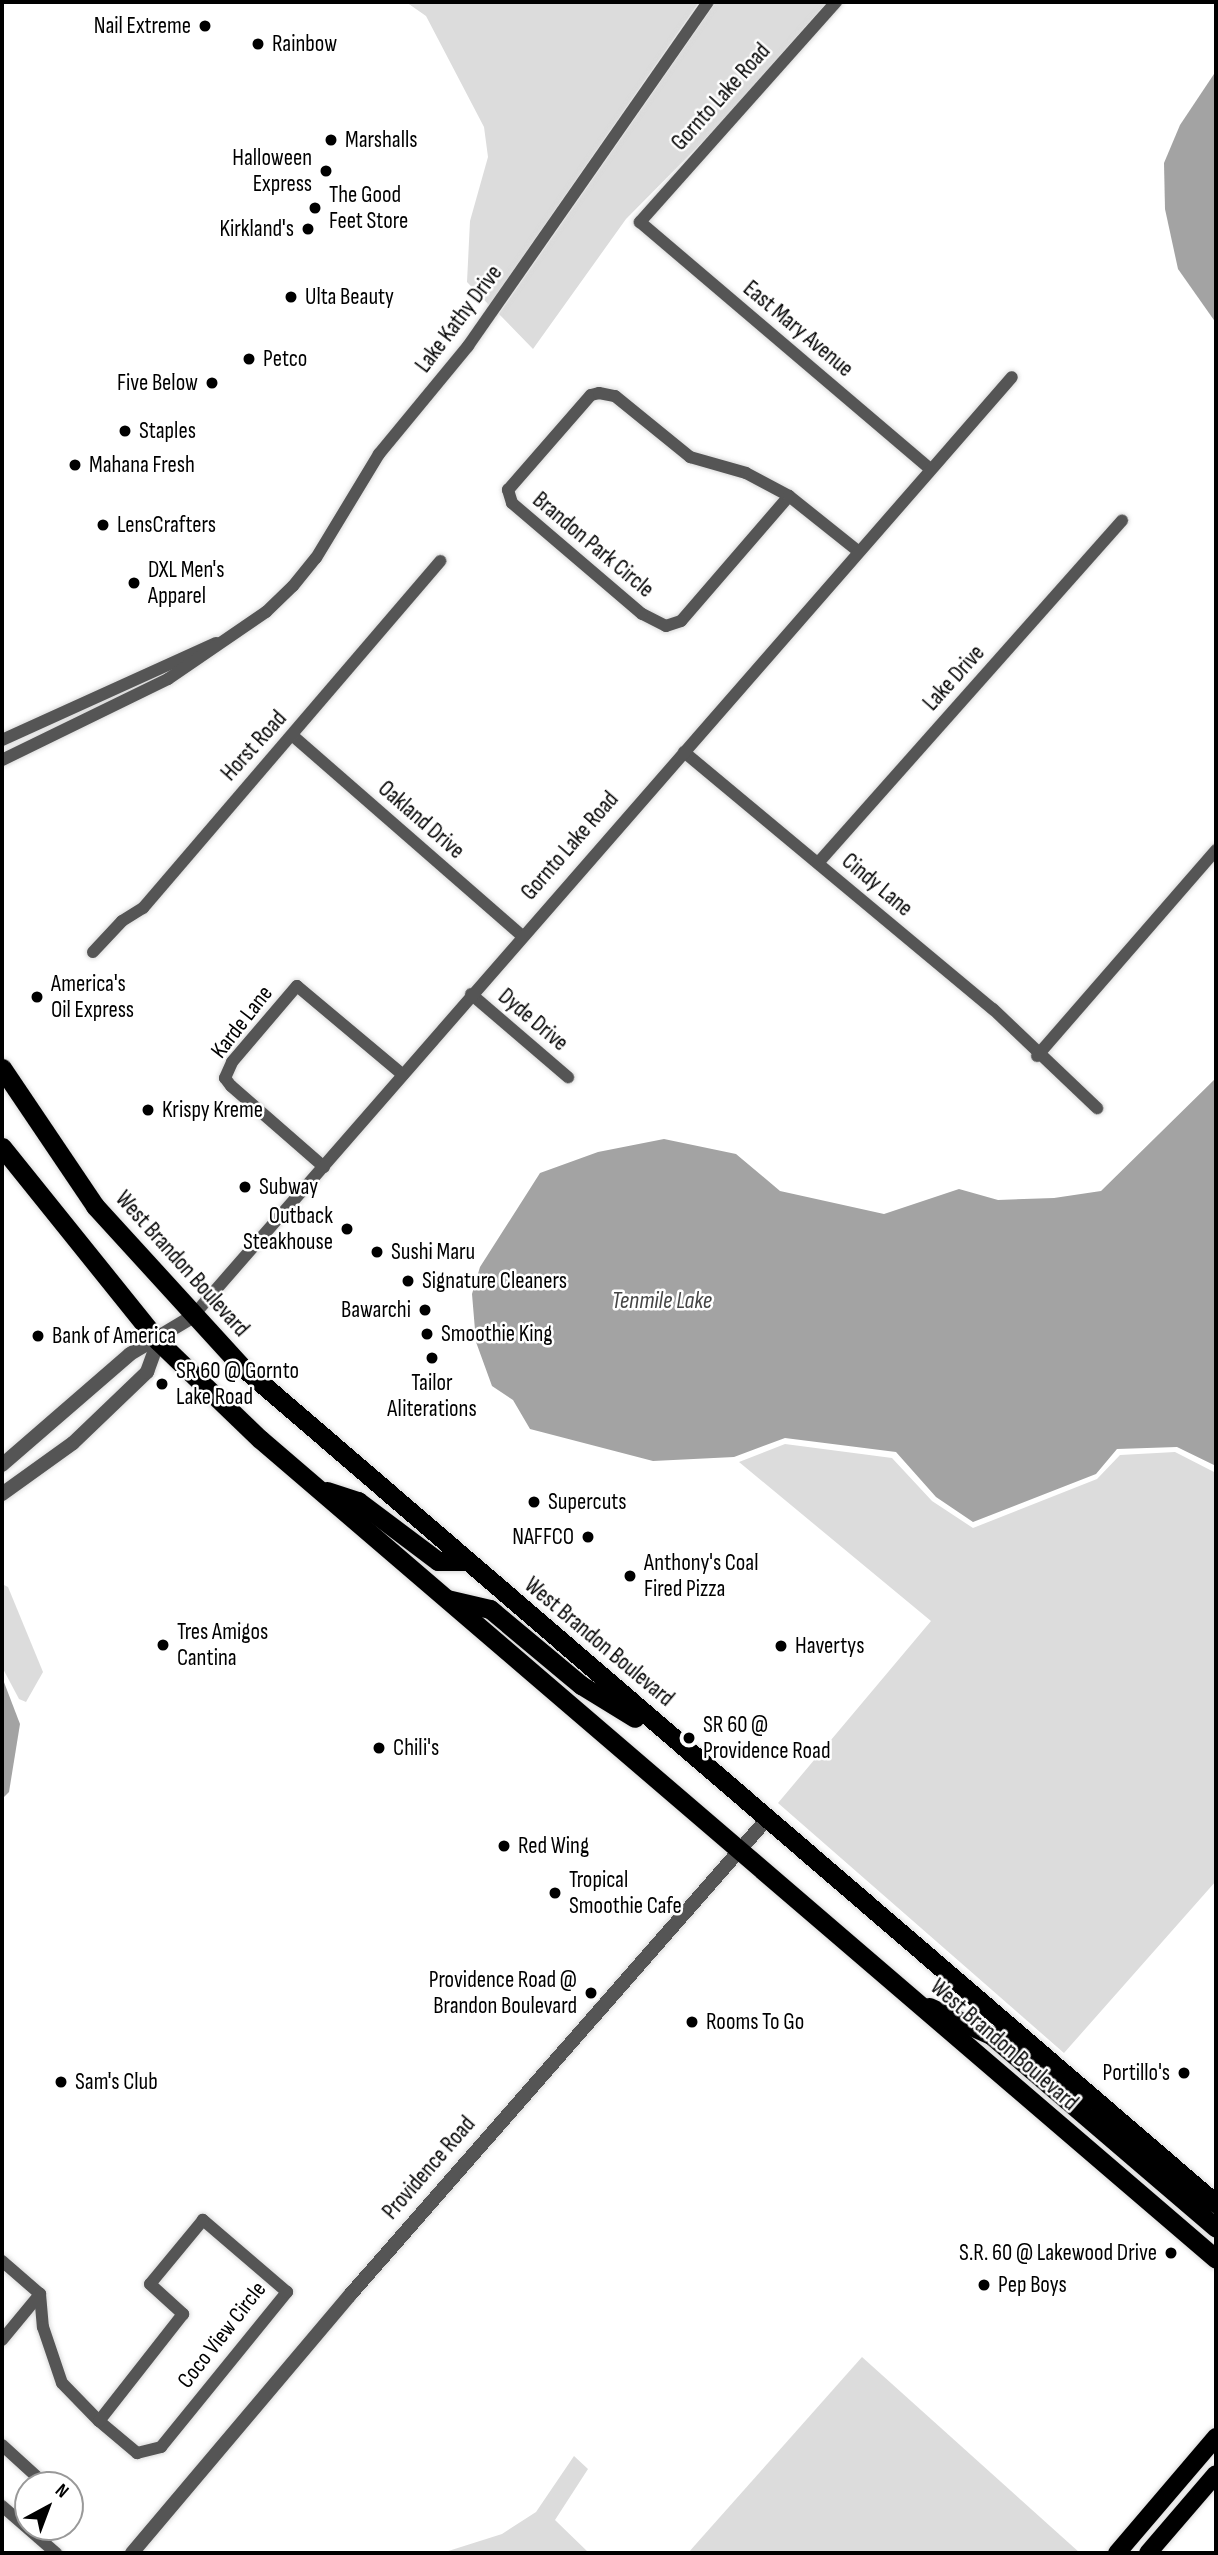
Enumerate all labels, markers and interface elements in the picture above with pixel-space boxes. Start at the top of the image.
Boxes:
place label: Nail Extreme [94,12,191,40]
marker: Nail Extreme [197,18,213,34]
place label: Rainbow [272,30,337,58]
marker: Rainbow [250,36,266,52]
street label: Gornto Lake Road [666,38,776,156]
place label: Marshalls [345,126,418,154]
marker: Marshalls [323,132,339,148]
place label: Halloween Express [232,144,312,198]
marker: Halloween Express [318,163,334,179]
place label: The Good Feet Store [329,181,408,235]
marker: The Good Feet Store [307,200,323,216]
place label: Kirkland's [219,215,294,243]
marker: Kirkland's [300,221,316,237]
street label: Lake Kathy Drive [410,260,508,378]
street label: East Mary Avenue [737,275,859,383]
place label: Ulta Beauty [305,283,394,311]
marker: Ulta Beauty [283,289,299,305]
place label: Petco [263,345,307,373]
marker: Petco [241,351,257,367]
place label: Five Below [117,369,198,397]
marker: Five Below [204,375,220,391]
place label: Staples [139,417,196,445]
marker: Staples [117,423,133,439]
place label: Mahana Fresh [89,451,195,479]
marker: Mahana Fresh [67,457,83,473]
street label: Brandon Park Circle [527,486,659,604]
place label: LensCrafters [117,511,216,539]
marker: LensCrafters [95,517,111,533]
place label: DXL Men's Apparel [148,556,224,610]
marker: DXL Men's Apparel [126,575,142,591]
street label: Lake Drive [917,639,991,717]
street label: Horst Road [215,705,293,787]
street label: Oakland Drive [372,775,470,865]
street label: Gornto Lake Road [515,786,625,906]
street label: Cindy Lane [836,847,918,923]
place label: America's Oil Express [51,970,134,1024]
street label: Karde Lane [205,980,279,1064]
street label: Dyde Drive [492,983,574,1057]
marker: America's Oil Express [29,989,45,1005]
place label: Krispy Kreme [162,1096,263,1124]
marker: Krispy Kreme [140,1102,156,1118]
place label: Subway [259,1173,318,1201]
marker: Subway [237,1179,253,1195]
street label: West Brandon Boulevard [109,1185,255,1343]
place label: Outback Steakhouse [243,1202,333,1256]
marker: Outback Steakhouse [339,1221,355,1237]
place label: Sushi Maru [391,1238,475,1266]
marker: Sushi Maru [369,1244,385,1260]
place label: Signature Cleaners [422,1267,567,1295]
marker: Signature Cleaners [400,1273,416,1289]
water label: Tenmile Lake [612,1287,712,1315]
place label: Bawarchi [341,1296,411,1324]
marker: Bawarchi [417,1302,433,1318]
place label: Smoothie King [441,1320,553,1348]
place label: Bank of America [52,1322,176,1350]
marker: Smoothie King [419,1326,435,1342]
marker: Bank of America [30,1328,46,1344]
marker: Tailor Aliterations [424,1350,440,1366]
place label: SR 60 @ Gornto Lake Road [176,1357,299,1411]
place label: Tailor Aliterations [387,1369,477,1423]
marker: SR 60 @ Gornto Lake Road [154,1376,170,1392]
place label: Supercuts [548,1488,626,1516]
marker: Supercuts [526,1494,542,1510]
place label: NAFFCO [512,1523,574,1551]
marker: NAFFCO [580,1529,596,1545]
place label: Anthony's Coal Fired Pizza [644,1549,758,1603]
marker: Anthony's Coal Fired Pizza [622,1568,638,1584]
street label: West Brandon Boulevard [519,1571,679,1713]
place label: Tres Amigos Cantina [177,1618,268,1672]
place label: Havertys [795,1632,864,1660]
marker: Tres Amigos Cantina [155,1637,171,1653]
marker: Havertys [773,1638,789,1654]
place label: SR 60 @ Providence Road [703,1711,830,1765]
marker: SR 60 @ Providence Road [681,1730,697,1746]
place label: Chili's [393,1734,439,1762]
marker: Chili's [371,1740,387,1756]
place label: Red Wing [518,1832,589,1860]
marker: Red Wing [496,1838,512,1854]
place label: Tropical Smoothie Cafe [569,1866,682,1920]
marker: Tropical Smoothie Cafe [547,1885,563,1901]
place label: Providence Road @ Brandon Boulevard [429,1966,577,2020]
street label: West Brandon Boulevard [925,1973,1083,2117]
marker: Providence Road @ Brandon Boulevard [583,1985,599,2001]
place label: Rooms To Go [706,2008,804,2036]
marker: Rooms To Go [684,2014,700,2030]
place label: Portillo's [1103,2059,1170,2087]
marker: Portillo's [1176,2065,1192,2081]
place label: Sam's Club [75,2068,158,2096]
marker: Sam's Club [53,2074,69,2090]
street label: Providence Road [377,2111,481,2225]
place label: S.R. 60 @ Lakewood Drive [959,2239,1157,2267]
marker: S.R. 60 @ Lakewood Drive [1163,2245,1179,2261]
place label: Pep Boys [998,2271,1067,2299]
street label: Coco View Circle [172,2276,272,2394]
marker: Pep Boys [976,2277,992,2293]
north arrow [14,2471,84,2541]
text: N [50,2479,73,2503]

